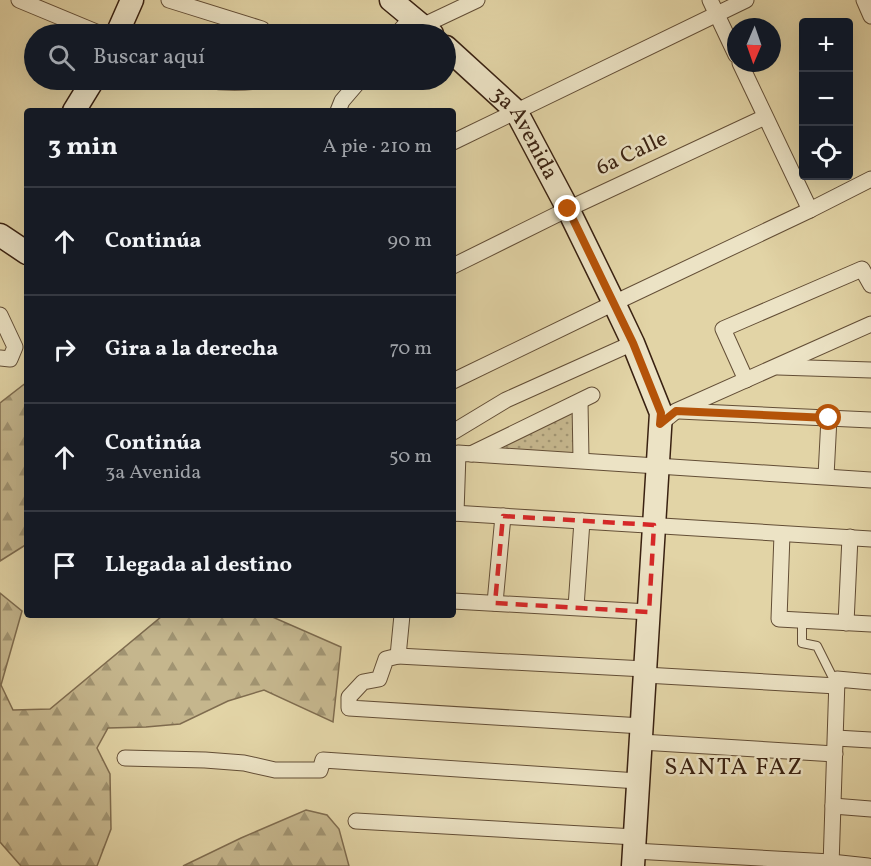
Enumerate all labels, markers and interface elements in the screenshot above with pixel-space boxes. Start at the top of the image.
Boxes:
north arrow [727,18,781,72]
map controls [799,18,853,180]
button: + [799,18,853,72]
search box [24,24,456,90]
icon: search [45,41,78,74]
text: Buscar aquí [93,42,205,73]
button: − [799,72,853,126]
street label: 3a Avenida [484,79,565,185]
street label: 6a Calle [591,124,673,184]
button: locate [799,126,853,180]
text: 3 min [48,129,118,165]
text: A pie · 210 m [323,133,432,161]
route end [554,195,580,221]
icon: ahead [48,225,81,258]
text: Continúa [105,226,202,257]
text: 90 m [388,227,432,255]
icon: right [48,333,81,366]
text: Gira a la derecha [105,334,278,365]
text: 70 m [389,335,432,363]
route start [815,404,841,430]
text: Continúa [105,428,202,459]
icon: ahead [48,441,81,474]
text: 50 m [389,443,432,471]
text: 3a Avenida [105,459,201,487]
icon: arrive [48,549,81,582]
text: Llegada al destino [105,550,292,581]
district label: SANTA FAZ [664,751,804,785]

